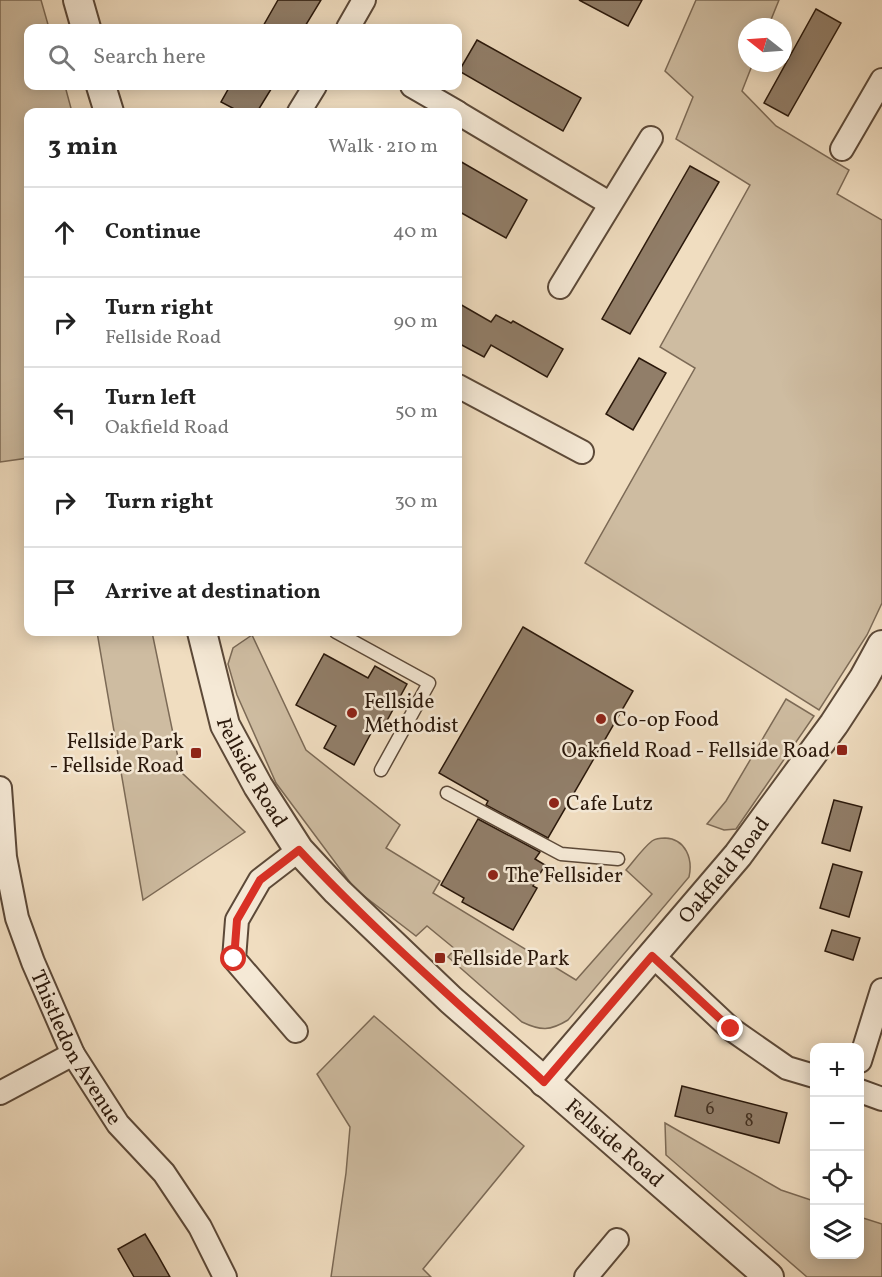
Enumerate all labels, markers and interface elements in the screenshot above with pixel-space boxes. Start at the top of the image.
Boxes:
north arrow [738,18,792,72]
search box [24,24,462,90]
icon: search [45,41,78,74]
text: Search here [93,42,206,73]
text: 3 min [48,129,118,165]
text: Walk · 210 m [328,133,438,161]
icon: ahead [48,216,81,249]
text: Continue [105,217,201,248]
text: 40 m [393,218,438,246]
text: Turn right [105,293,213,324]
icon: right [48,306,81,339]
text: 90 m [394,308,438,336]
text: Fellside Road [105,324,221,352]
text: Turn left [105,383,196,414]
icon: left [48,396,81,429]
text: 50 m [395,398,438,426]
text: Oakfield Road [105,414,229,442]
icon: right [48,486,81,519]
text: Turn right [105,487,213,518]
text: 30 m [394,488,438,516]
icon: arrive [48,576,81,609]
text: Arrive at destination [105,577,321,608]
place label: Fellside Methodist [364,688,459,741]
marker: Fellside Methodist [345,706,359,720]
place label: Co-op Food [613,706,719,735]
marker: Co-op Food [594,712,608,726]
street label: Fellside Road [208,715,294,833]
place label: Fellside Park - Fellside Road [49,728,185,781]
place label: Oakfield Road - Fellside Road [562,737,830,766]
marker: Oakfield Road - Fellside Road [835,743,849,757]
marker: Fellside Park - Fellside Road [189,746,203,760]
place label: Cafe Lutz [566,790,653,819]
marker: Cafe Lutz [547,796,561,810]
street label: Oakfield Road [672,811,777,931]
place label: The Fellsider [505,862,623,891]
marker: The Fellsider [486,868,500,882]
route start [220,945,246,971]
place label: Fellside Park [452,945,570,974]
marker: Fellside Park [433,951,447,965]
street label: Thistledon Avenue [22,966,128,1131]
route end [717,1015,743,1041]
map controls [810,1043,864,1259]
button: + [810,1043,864,1097]
street label: Fellside Road [558,1093,669,1195]
house number: 6 [705,1097,715,1122]
button: − [810,1097,864,1151]
house number: 8 [744,1109,754,1134]
button: locate [810,1151,864,1205]
button: layers [810,1205,864,1259]

